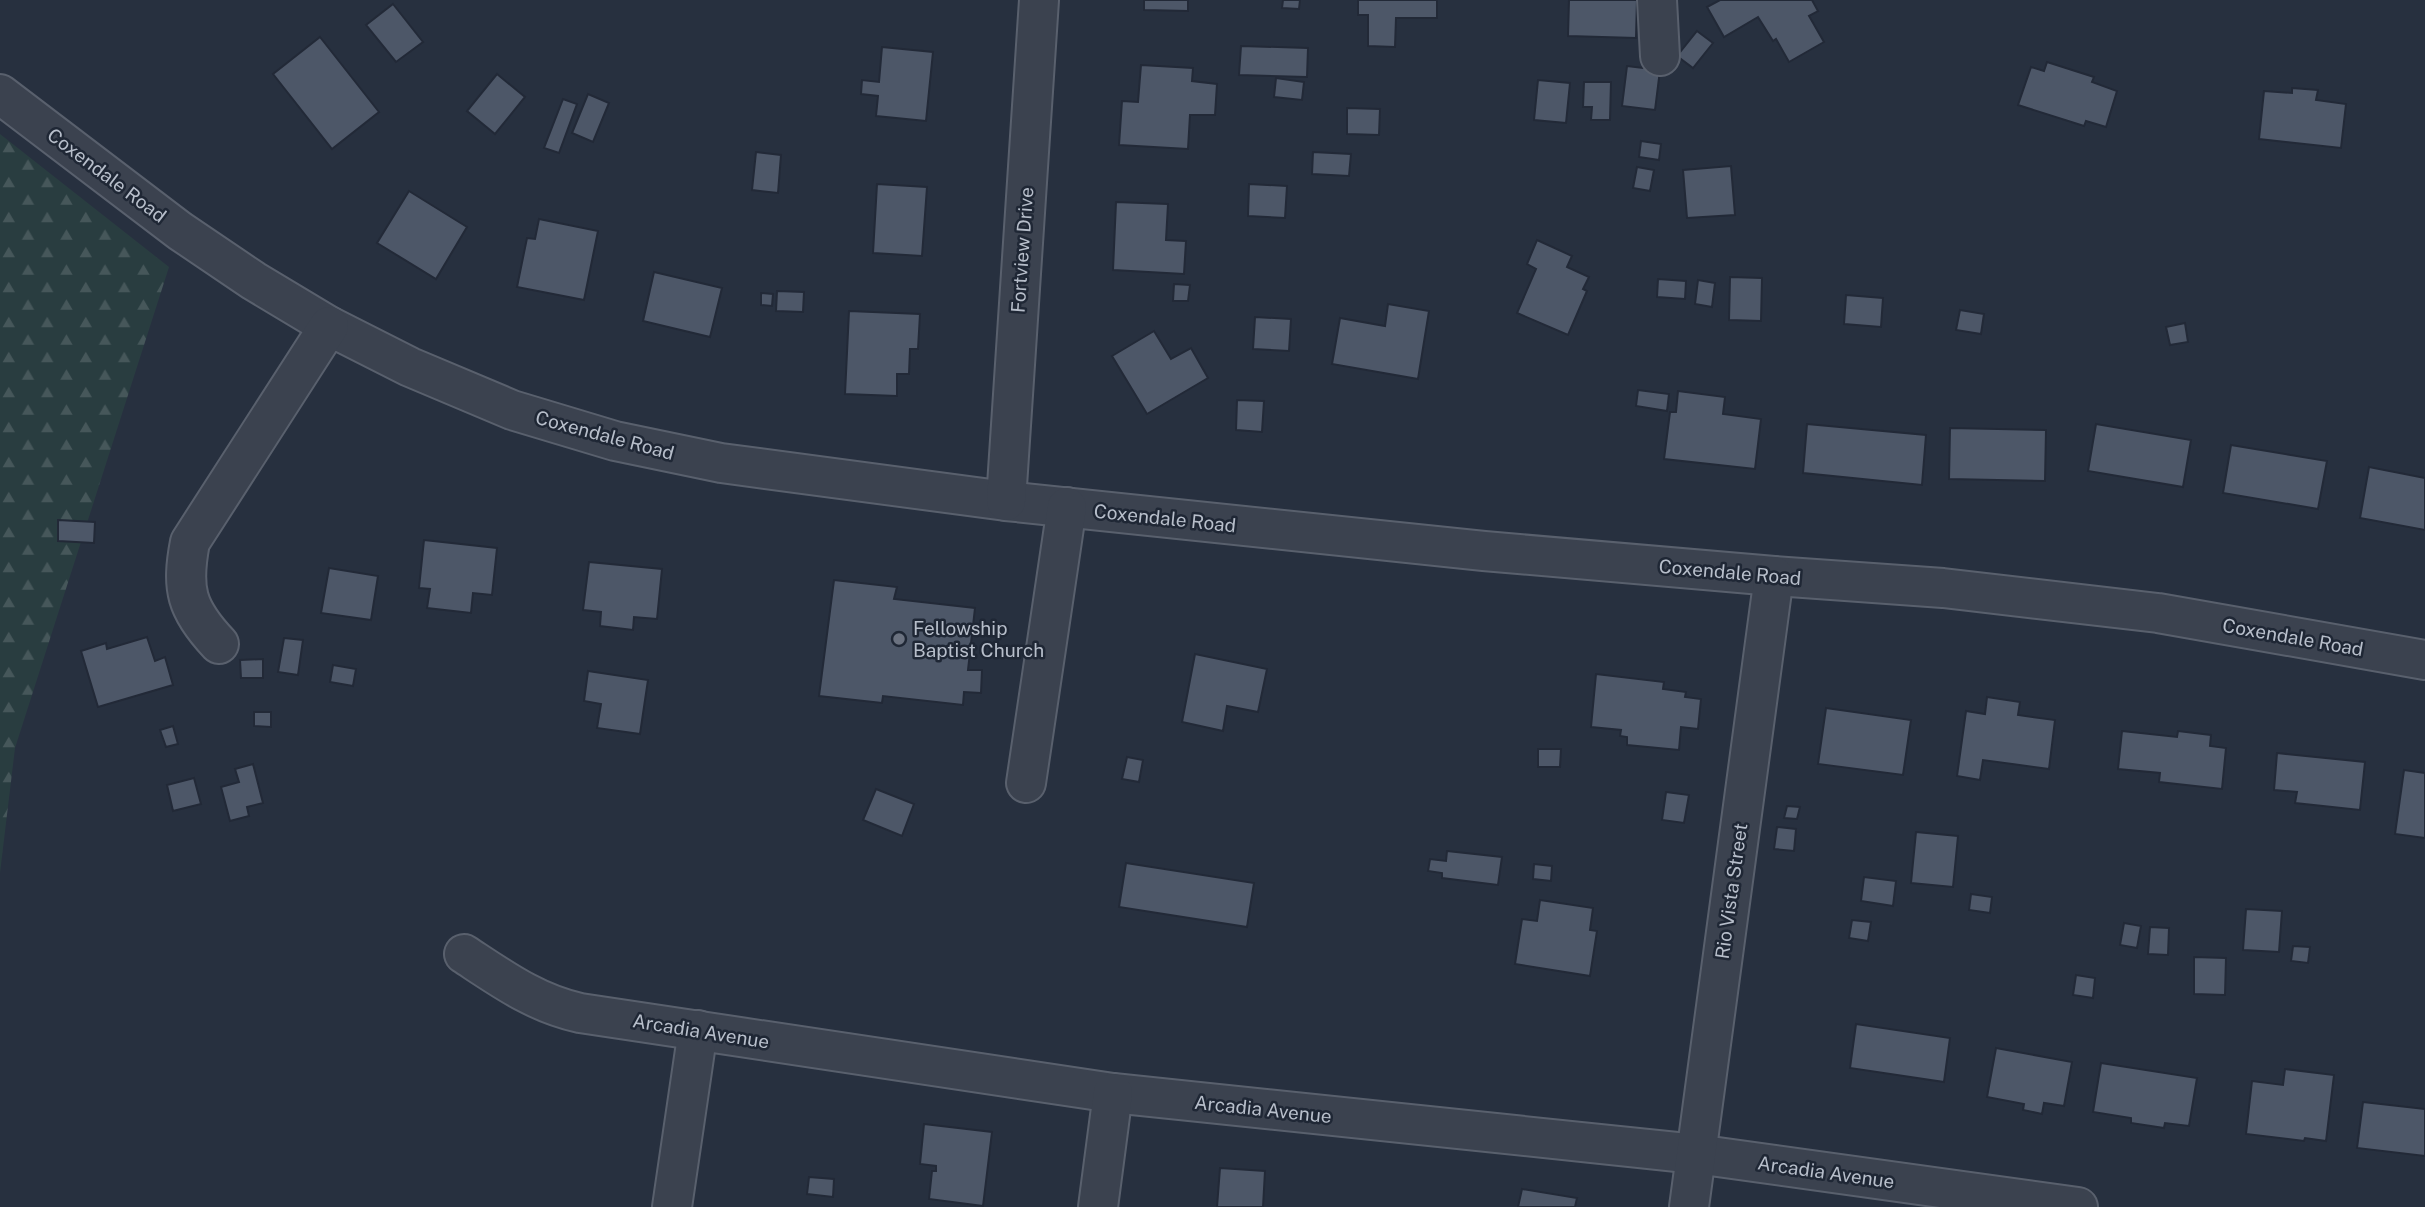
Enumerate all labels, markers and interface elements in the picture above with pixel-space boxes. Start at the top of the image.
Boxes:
street label: Coxendale Road [43,123,171,227]
street label: Fortview Drive [1007,186,1037,314]
street label: Coxendale Road [533,406,677,464]
street label: Coxendale Road [1093,500,1237,536]
street label: Coxendale Road [1658,555,1802,589]
street label: Coxendale Road [2221,614,2365,660]
place label: Fellowship Baptist Church [913,617,1044,661]
marker: Fellowship Baptist Church [891,631,907,647]
street label: Rio Vista Street [1711,822,1751,960]
street label: Arcadia Avenue [631,1009,771,1053]
street label: Arcadia Avenue [1193,1091,1333,1127]
street label: Arcadia Avenue [1756,1152,1896,1192]

